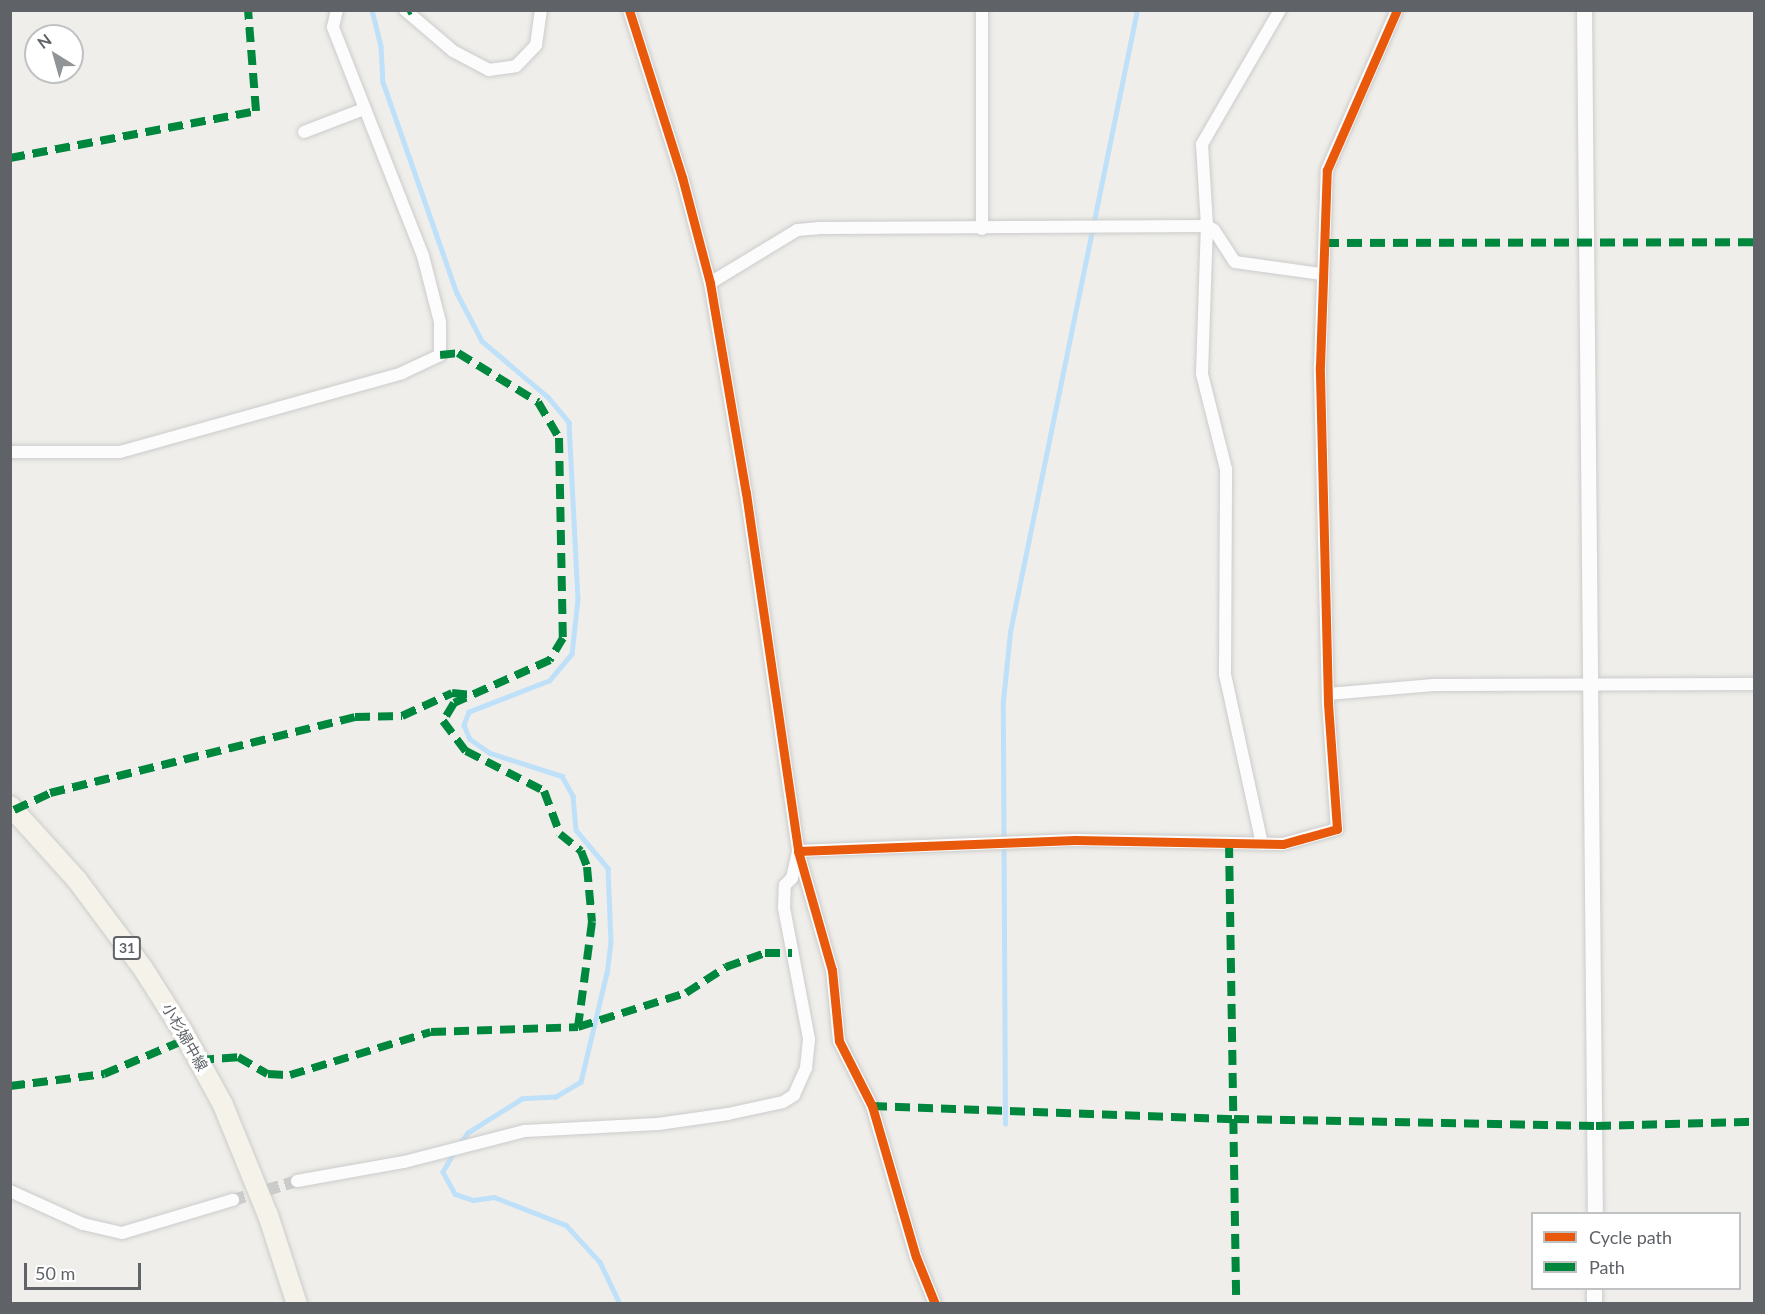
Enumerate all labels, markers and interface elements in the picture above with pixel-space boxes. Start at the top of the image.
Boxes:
north arrow [24,24,84,84]
text: N [33,30,55,52]
road number: 31 [112,937,142,959]
street label: 小杉婦中線 [158,1000,212,1074]
legend [1531,1212,1741,1290]
text: Cycle path [1589,1226,1672,1248]
scale bar [27,1251,144,1289]
text: Path [1589,1256,1625,1278]
text: 50 m [35,1262,75,1284]

